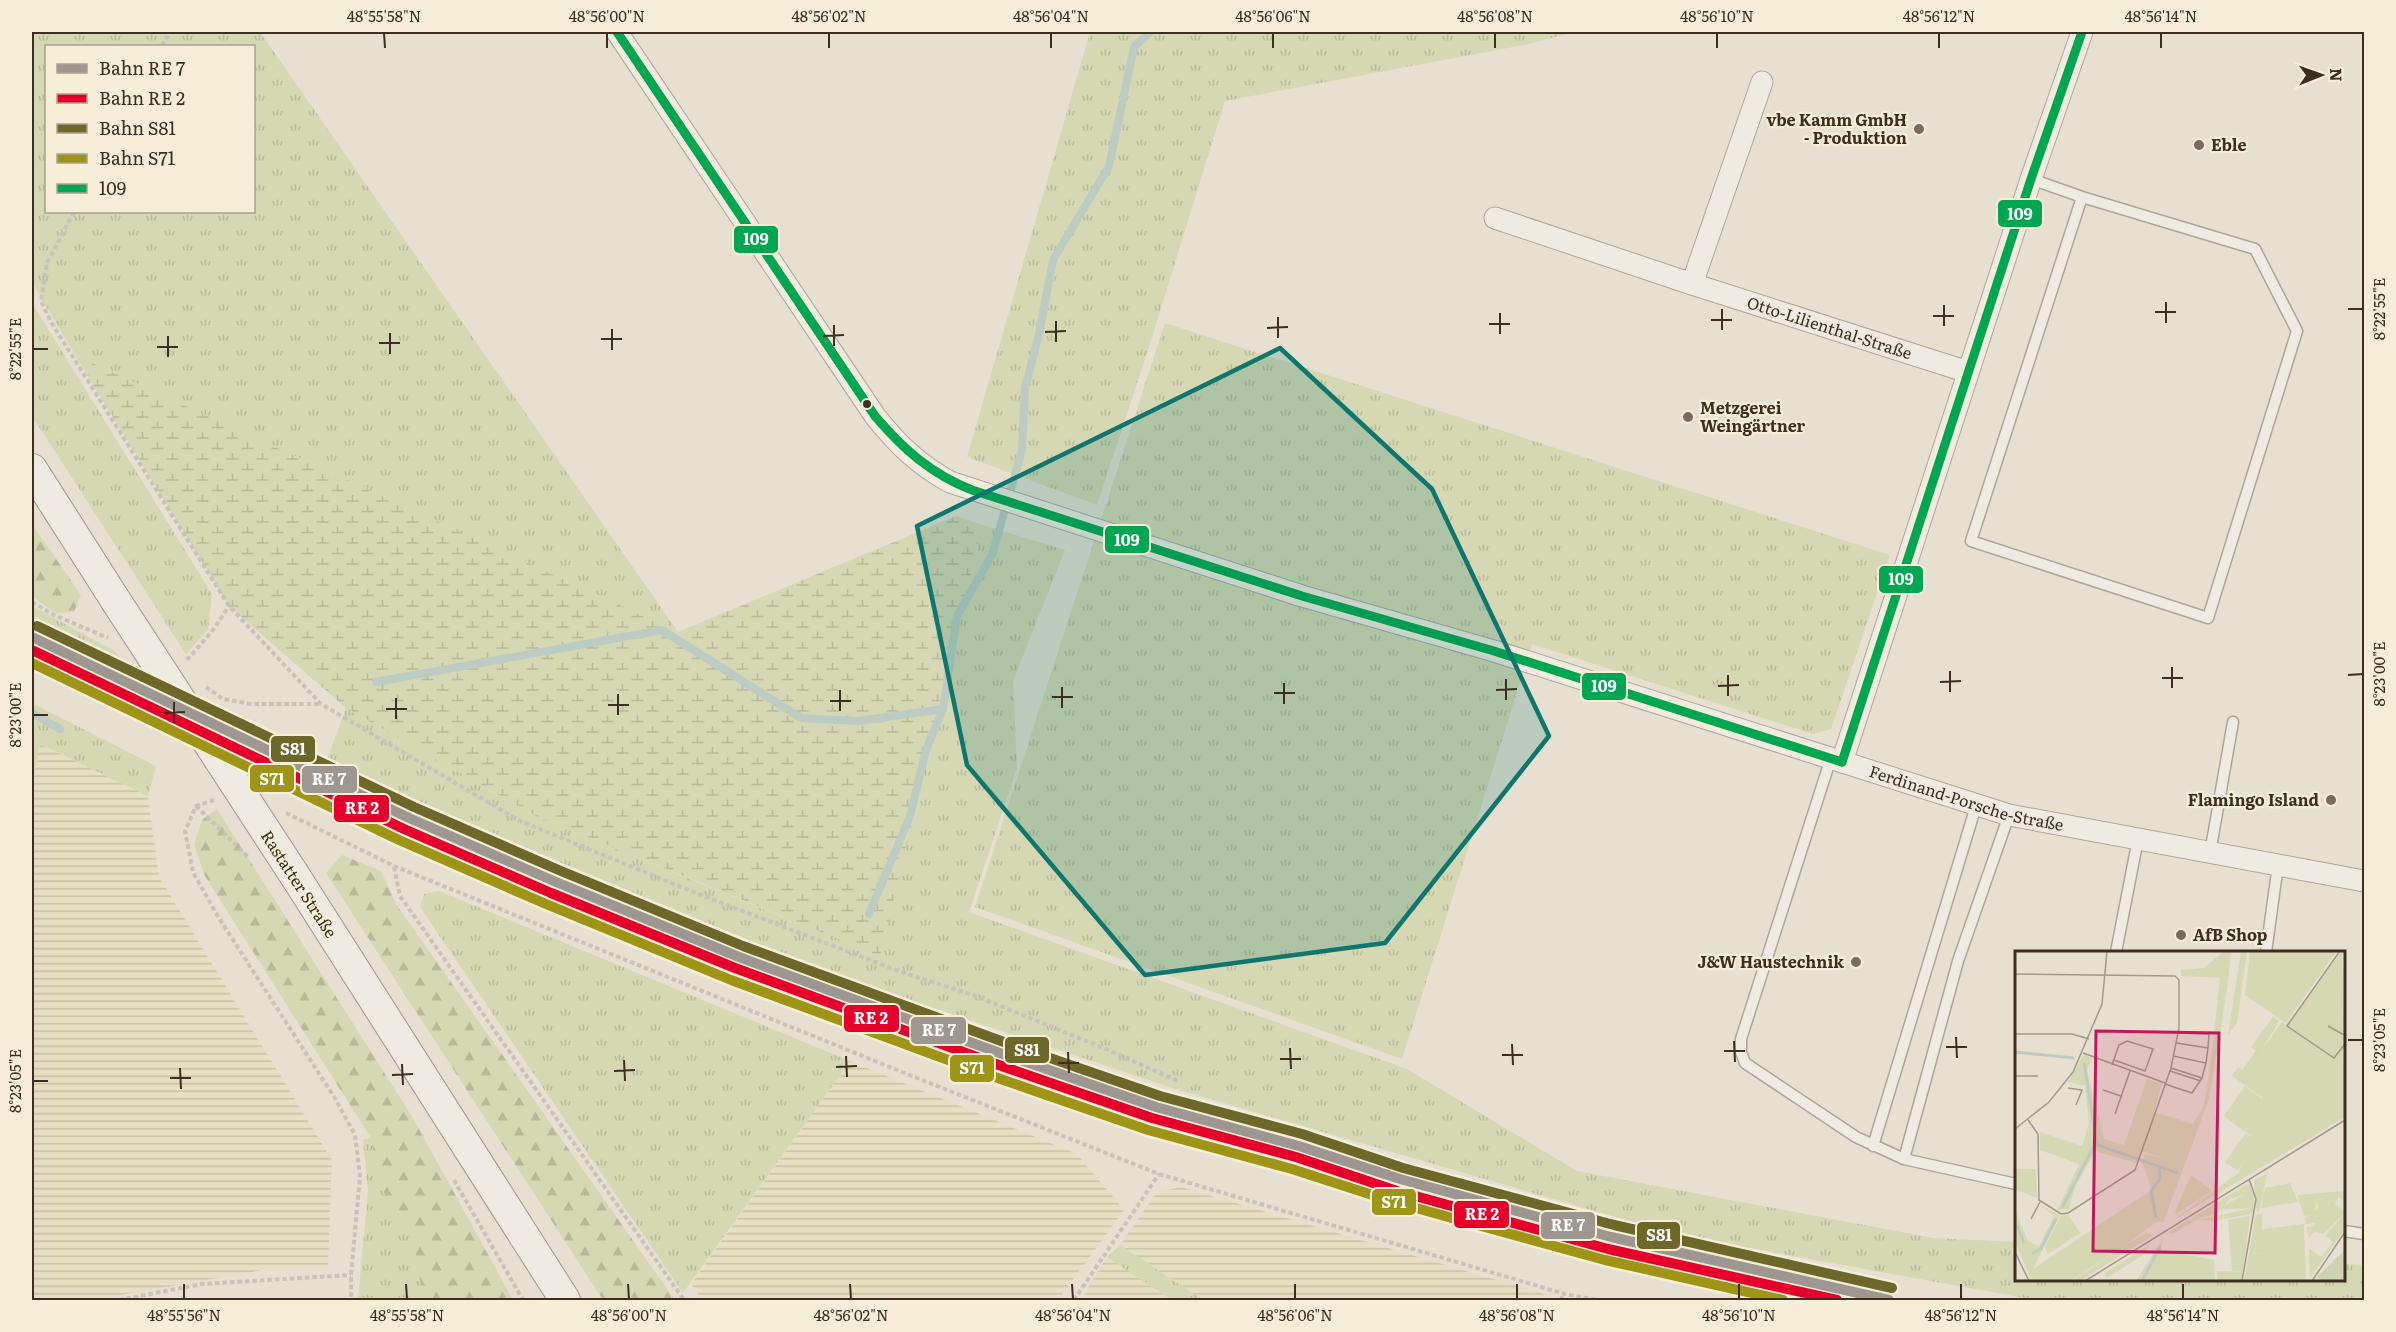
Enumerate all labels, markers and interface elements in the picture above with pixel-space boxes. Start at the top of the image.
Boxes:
text: 48°55'58"N [347,4,421,27]
text: 48°56'00"N [569,4,645,27]
text: 48°56'02"N [791,4,867,27]
text: 48°56'04"N [1013,4,1089,27]
text: 48°56'06"N [1235,4,1311,27]
text: 48°56'08"N [1457,4,1533,27]
text: 48°56'10"N [1680,4,1754,27]
text: 48°56'12"N [1903,4,1975,27]
text: 48°56'14"N [2125,4,2197,27]
legend [45,45,255,213]
north arrow [2291,45,2351,105]
text: Bahn RE 7 [99,54,185,81]
text: N [2325,68,2349,82]
text: Bahn RE 2 [99,84,185,111]
place label: vbe Kamm GmbH - Produktion [1766,107,1907,149]
text: Bahn S81 [99,114,176,141]
marker: vbe Kamm GmbH - Produktion [1912,122,1926,136]
place label: Eble [2211,132,2247,156]
marker: Eble [2192,138,2206,152]
text: Bahn S71 [99,144,175,171]
text: 109 [99,174,126,201]
line badge: 109 [1997,199,2043,228]
text: 109 [2007,201,2033,225]
line badge: 109 [733,225,779,254]
text: 109 [743,226,769,250]
text: 8°22'55"E [2367,278,2390,340]
street label: Otto-Lilienthal-Straße [1744,289,1915,364]
text: 8°22'55"E [3,318,26,380]
place label: Metzgerei Weingärtner [1700,395,1806,437]
unlabelled marker [861,398,873,410]
marker: Metzgerei Weingärtner [1681,410,1695,424]
line badge: 109 [1104,525,1150,554]
text: 109 [1114,527,1140,551]
line badge: 109 [1878,565,1924,594]
text: 109 [1888,566,1914,590]
text: 8°23'00"E [2367,641,2390,707]
line badge: 109 [1581,672,1627,701]
text: 109 [1591,673,1617,697]
text: 8°23'00"E [3,682,26,748]
line badge: S81 [270,735,316,763]
text: S81 [280,736,306,760]
street label: Ferdinand-Porsche-Straße [1866,758,2066,836]
line badge: S71 [249,764,295,793]
line badge: RE 7 [301,765,358,794]
text: S71 [259,766,285,790]
text: RE 7 [312,766,347,790]
place label: Flamingo Island [2188,787,2319,811]
marker: Flamingo Island [2324,793,2338,807]
line badge: RE 2 [333,794,390,823]
text: RE 2 [345,795,380,819]
street label: Rastatter Straße [256,825,344,942]
place label: AfB Shop [2193,922,2267,946]
marker: AfB Shop [2174,928,2188,942]
place label: J&W Haustechnik [1698,949,1844,973]
inset map [2015,951,2345,1281]
marker: J&W Haustechnik [1849,955,1863,969]
line badge: RE 2 [843,1004,900,1033]
text: RE 2 [854,1005,889,1029]
text: 8°23'05"E [2367,1008,2390,1072]
line badge: RE 7 [910,1016,967,1045]
text: RE 7 [922,1017,957,1041]
line badge: S81 [1004,1036,1050,1064]
text: S81 [1014,1037,1040,1061]
text: 8°23'05"E [3,1049,26,1113]
line badge: S71 [949,1054,995,1083]
text: S71 [959,1055,985,1079]
line badge: S71 [1371,1188,1417,1216]
text: S71 [1381,1189,1407,1213]
line badge: RE 2 [1453,1200,1510,1229]
text: RE 2 [1465,1201,1500,1225]
line badge: RE 7 [1540,1211,1596,1240]
text: RE 7 [1551,1212,1586,1236]
line badge: S81 [1636,1221,1681,1250]
text: S81 [1646,1222,1672,1246]
text: 48°55'56"N [147,1303,221,1326]
text: 48°55'58"N [370,1303,444,1326]
text: 48°56'00"N [591,1303,667,1326]
text: 48°56'02"N [813,1303,889,1326]
text: 48°56'04"N [1035,1303,1111,1326]
text: 48°56'06"N [1257,1303,1333,1326]
text: 48°56'08"N [1479,1303,1555,1326]
text: 48°56'10"N [1702,1303,1776,1326]
text: 48°56'12"N [1925,1303,1997,1326]
text: 48°56'14"N [2147,1303,2219,1326]

